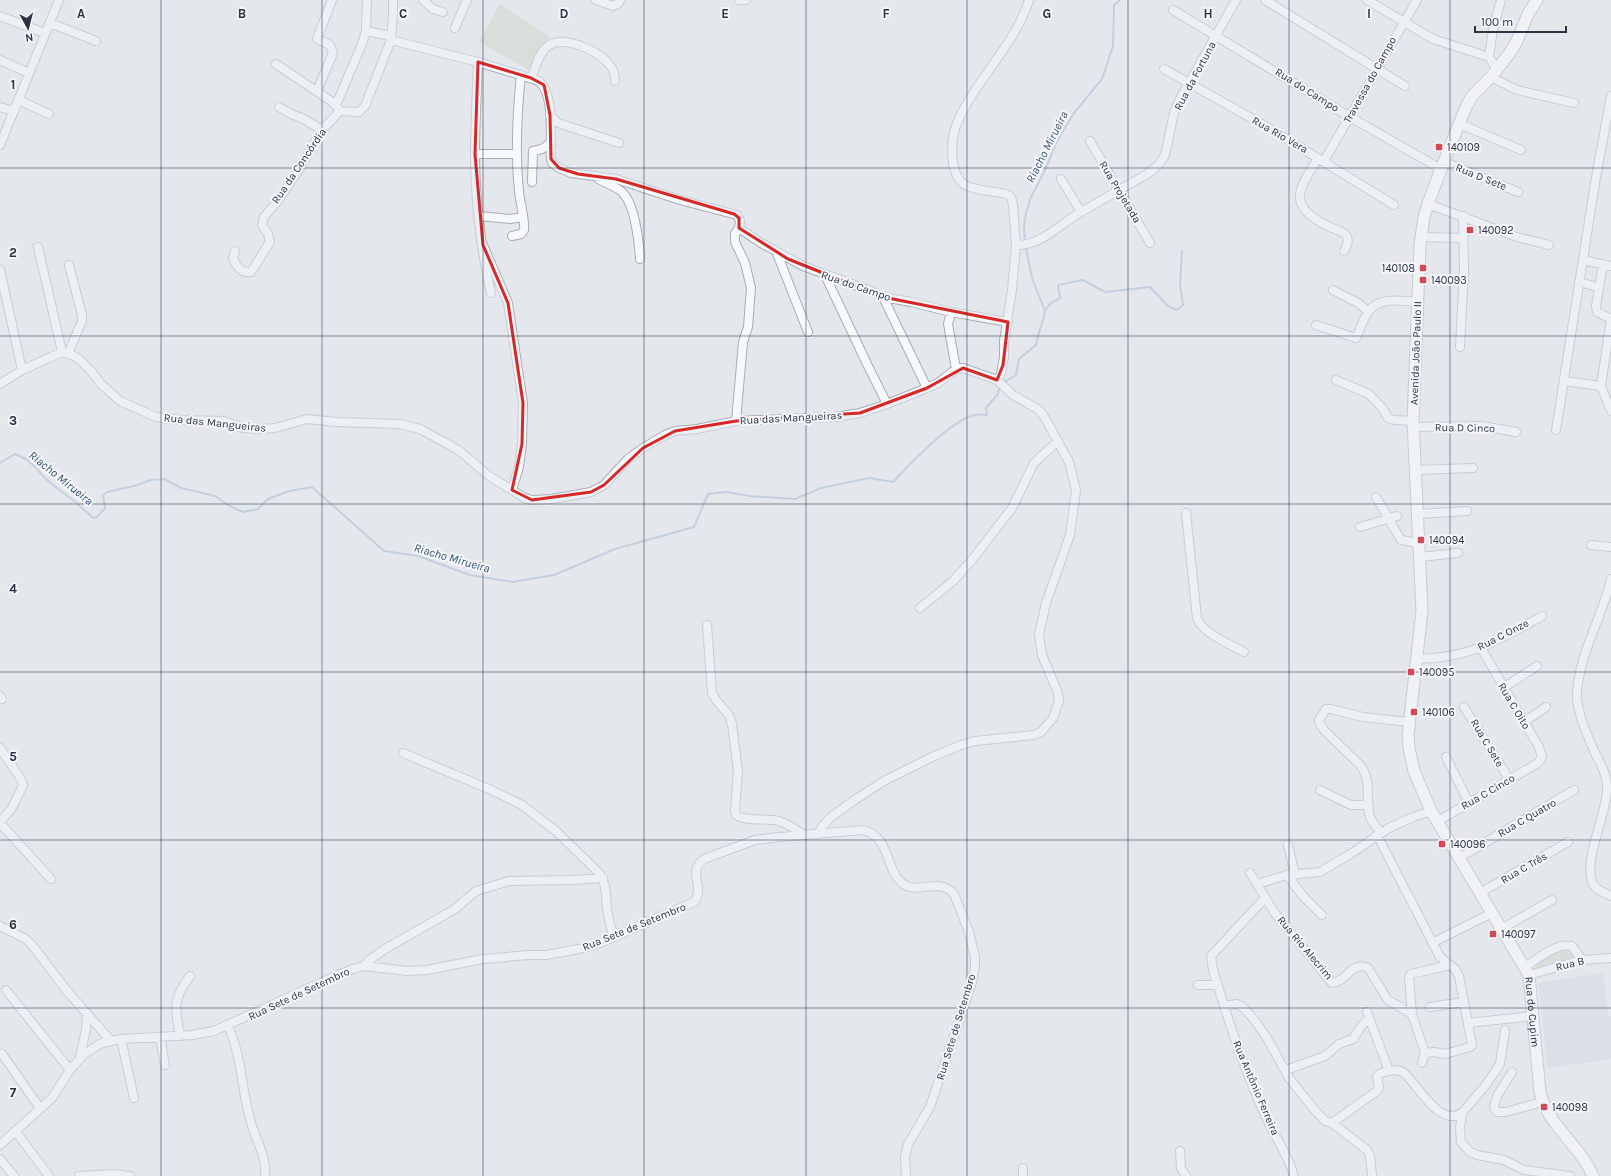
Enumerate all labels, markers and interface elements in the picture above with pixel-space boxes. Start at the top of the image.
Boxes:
text: A [77,6,85,21]
text: B [238,6,246,21]
text: C [399,6,407,21]
text: D [560,6,569,21]
text: E [721,6,729,21]
text: F [882,6,890,21]
text: G [1043,6,1051,21]
text: H [1203,6,1213,21]
text: I [1367,6,1371,21]
north arrow [8,8,48,48]
scale bar [1475,8,1566,34]
text: 100 m [1481,15,1513,29]
text: N [24,30,34,44]
street label: Travessa do Campo [1341,35,1399,125]
street label: Rua da Fortuna [1171,39,1219,113]
street label: Rua do Campo [1273,65,1341,115]
text: 1 [11,77,15,92]
water label: Riacho Mirueira [1023,109,1071,185]
street label: Rua Rio Vera [1250,114,1310,156]
street label: Rua da Concórdia [269,126,329,206]
place label: 140109 [1447,141,1480,154]
marker: 140109 [1434,142,1444,152]
street label: Rua Projetada [1096,159,1144,225]
street label: Rua D Sete [1454,161,1509,193]
place label: 140092 [1478,224,1514,237]
marker: 140092 [1465,225,1475,235]
text: 2 [9,245,17,260]
place label: 140108 [1382,262,1415,275]
marker: 140108 [1418,263,1428,273]
street label: Rua do Campo [819,268,893,304]
place label: 140093 [1431,274,1467,287]
marker: 140093 [1418,275,1428,285]
street label: Avenida João Paulo II [1408,301,1424,405]
street label: Rua das Mangueiras [739,409,843,427]
street label: Rua das Mangueiras [163,411,267,435]
text: 3 [9,413,17,428]
street label: Rua D Cinco [1435,421,1495,435]
water label: Riacho Mirueira [26,448,96,508]
place label: 140094 [1429,534,1464,547]
marker: 140094 [1416,535,1426,545]
water label: Riacho Mirueira [412,540,492,576]
text: 4 [9,581,17,596]
street label: Rua C Onze [1475,616,1531,654]
place label: 140095 [1419,666,1454,679]
marker: 140095 [1406,667,1416,677]
street label: Rua C Oito [1495,680,1533,732]
place label: 140106 [1422,706,1455,719]
marker: 140106 [1409,707,1419,717]
street label: Rua C Sete [1468,717,1507,770]
text: 5 [9,749,17,764]
street label: Rua C Cinco [1459,771,1517,813]
street label: Rua C Quatro [1495,796,1559,840]
place label: 140096 [1450,838,1486,851]
marker: 140096 [1437,839,1447,849]
street label: Rua C Três [1498,849,1550,887]
street label: Rua Sete de Setembro [580,900,688,954]
street label: Rua Rio Alecrim [1275,914,1335,982]
text: 6 [9,917,17,932]
place label: 140097 [1501,928,1535,941]
marker: 140097 [1488,929,1498,939]
street label: Rua B [1554,954,1586,974]
street label: Rua Sete de Setembro [246,965,352,1023]
street label: Rua Sete de Setembro [934,972,978,1082]
street label: Rua do Cupim [1523,976,1542,1048]
street label: Rua Antônio Ferreira [1230,1039,1282,1137]
text: 7 [10,1085,17,1100]
place label: 140098 [1552,1101,1588,1114]
marker: 140098 [1539,1102,1549,1112]

